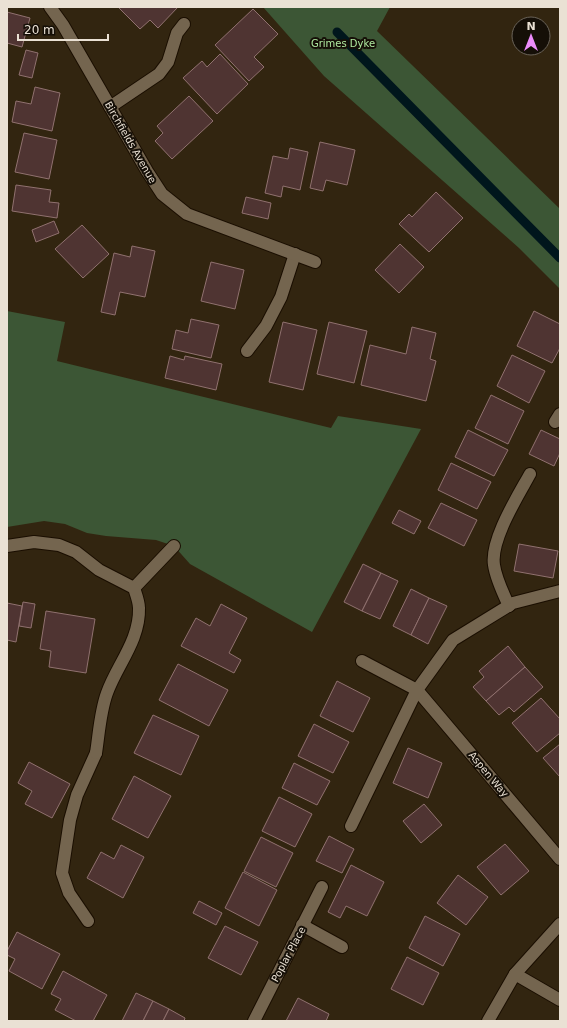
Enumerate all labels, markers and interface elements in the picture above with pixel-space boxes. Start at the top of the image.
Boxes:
scale bar [18,16,108,42]
north arrow [511,16,551,56]
text: N [526,20,536,33]
text: 20 m [24,23,55,37]
park label: Grimes Dyke [311,38,375,49]
street label: Birchfields Avenue [103,99,158,185]
street label: Aspen Way [467,750,511,799]
street label: Poplar Place [269,925,308,984]

